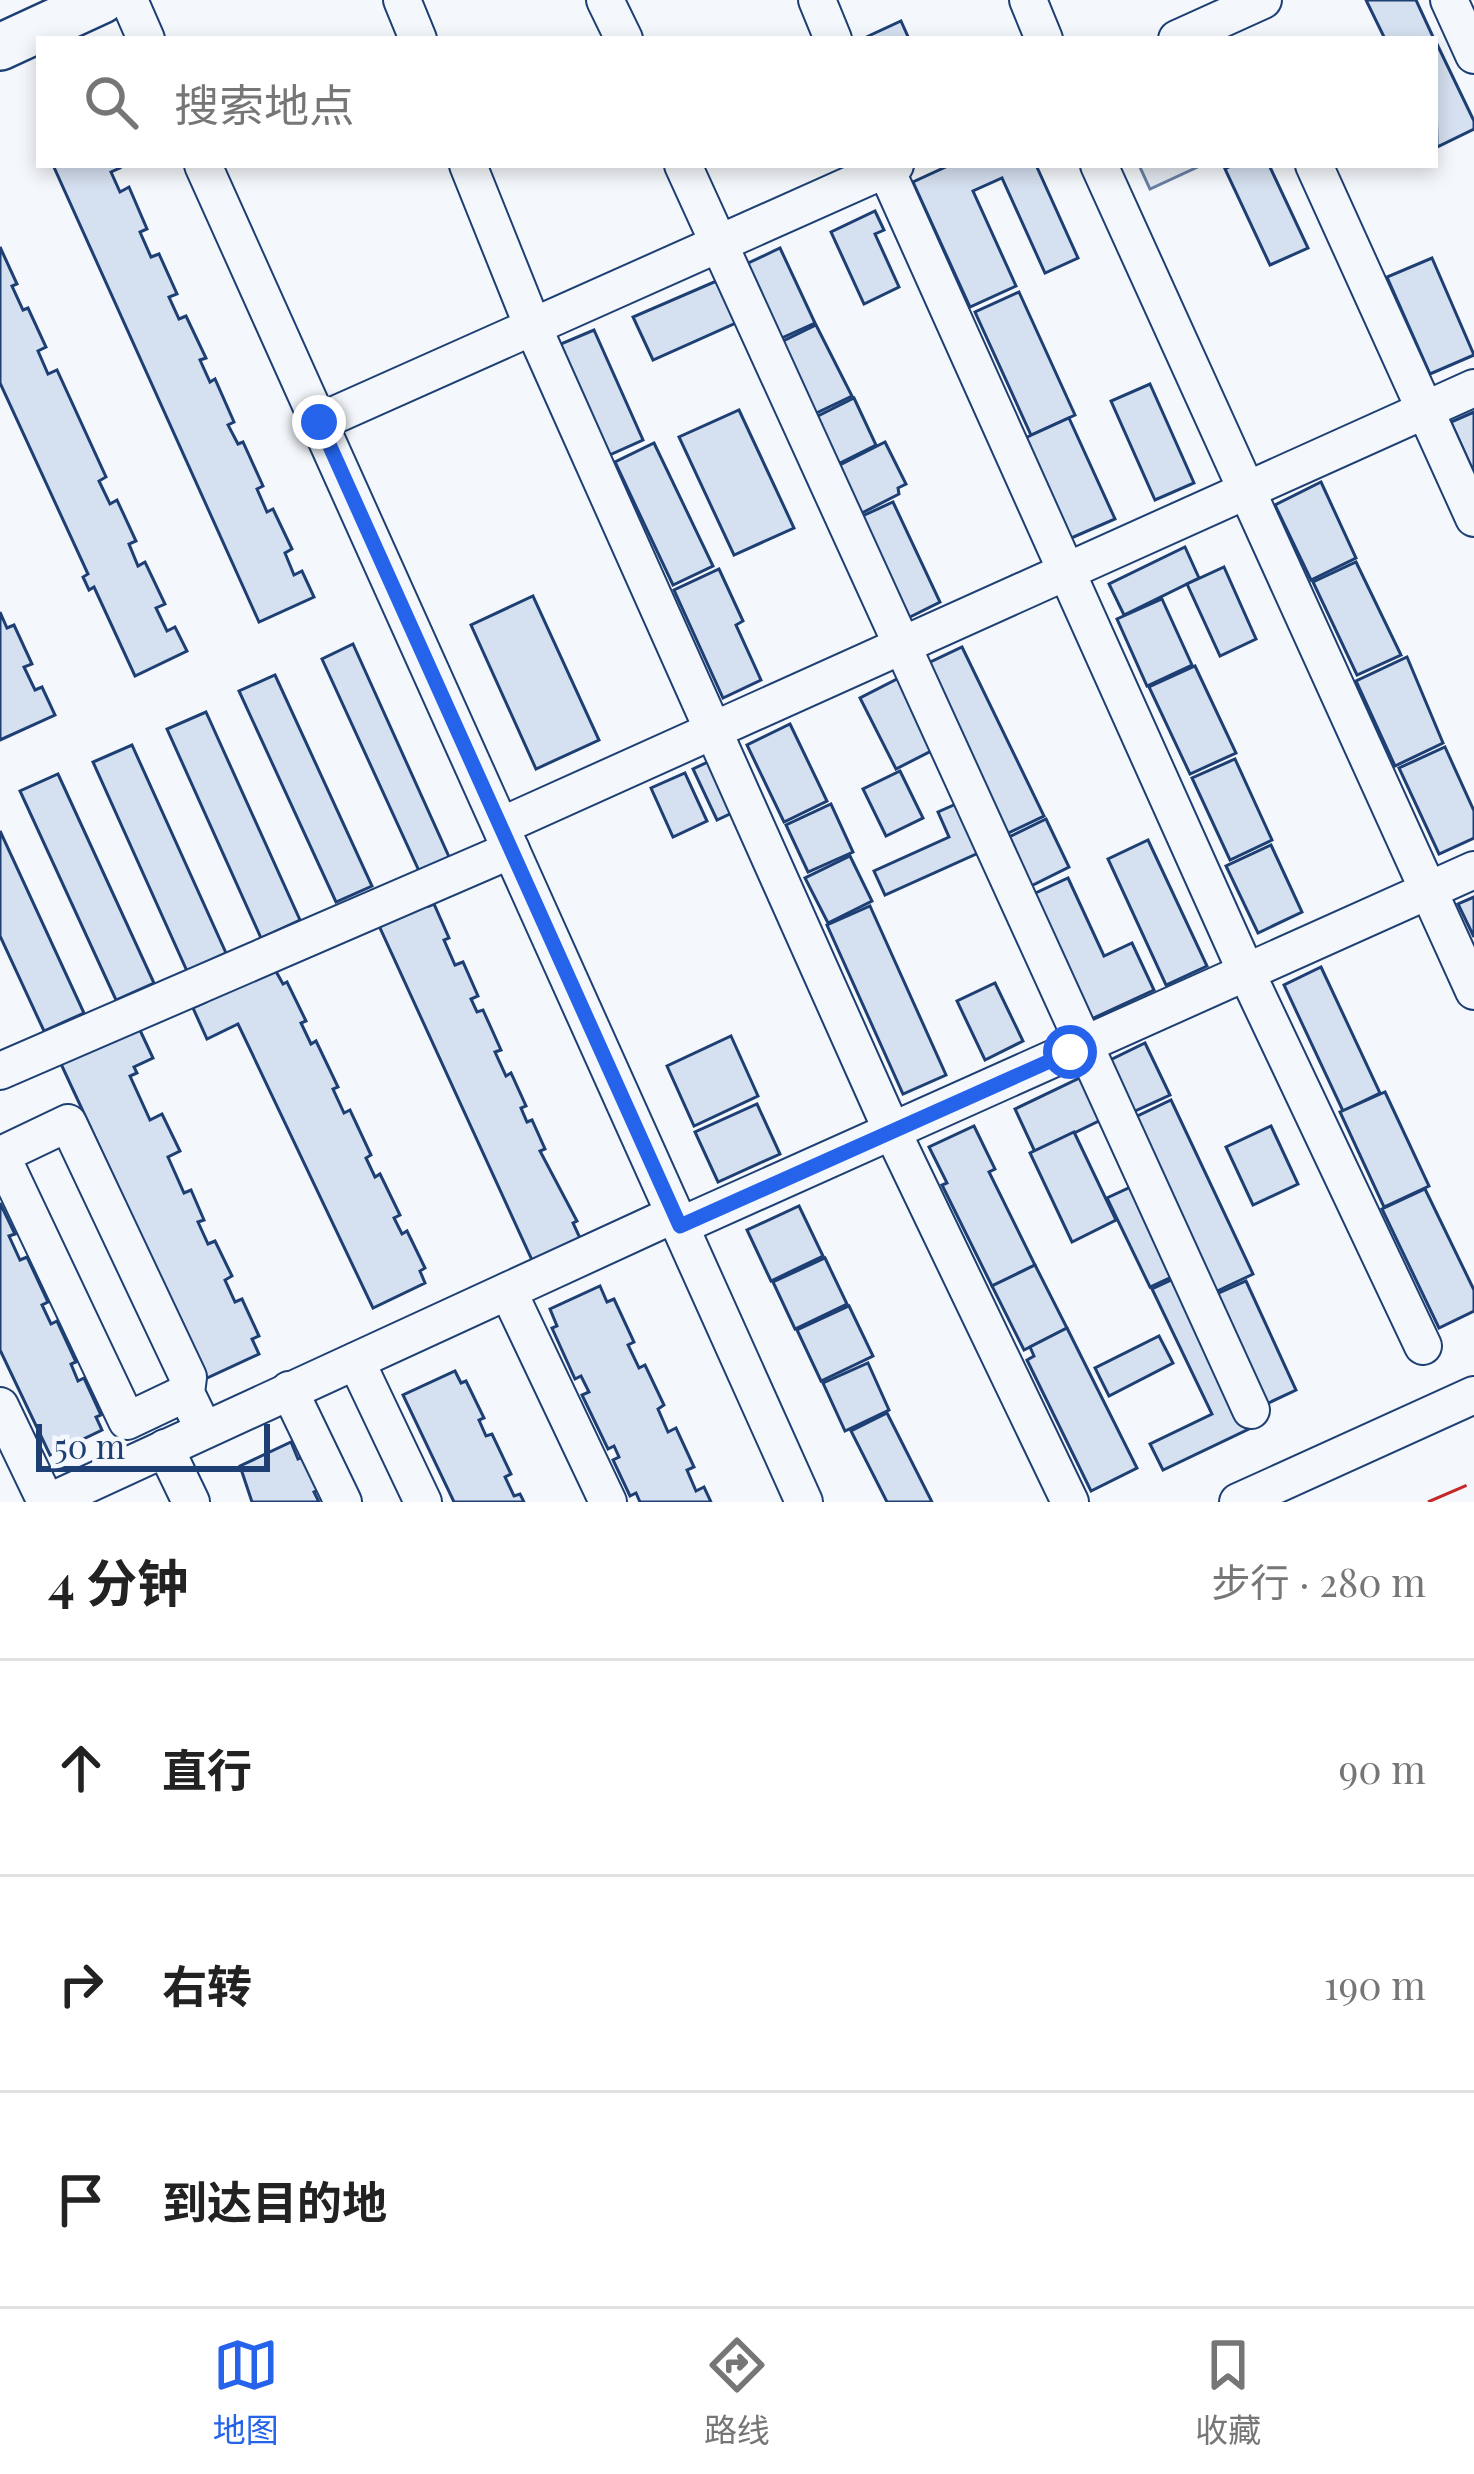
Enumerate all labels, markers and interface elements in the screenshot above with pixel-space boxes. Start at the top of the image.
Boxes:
search box [36,36,1438,168]
icon: search [78,69,144,135]
text: 搜索地点 [174,73,354,133]
route end [292,395,346,449]
route start [1043,1025,1097,1079]
scale bar [36,1418,270,1471]
text: 50 m [54,1423,125,1467]
text: 4 分钟 [48,1547,188,1615]
text: 步行 · 280 m [1212,1555,1426,1607]
icon: ahead [48,1735,114,1801]
text: 直行 [162,1738,252,1798]
text: 90 m [1338,1742,1426,1794]
icon: right [48,1951,114,2017]
text: 右转 [162,1954,252,2014]
text: 190 m [1324,1958,1426,2010]
icon: arrive [48,2167,114,2233]
text: 到达目的地 [162,2170,387,2230]
tab: 地图 [213,2332,279,2452]
tab: 路线 [704,2332,770,2452]
tab: 收藏 [1195,2332,1261,2452]

